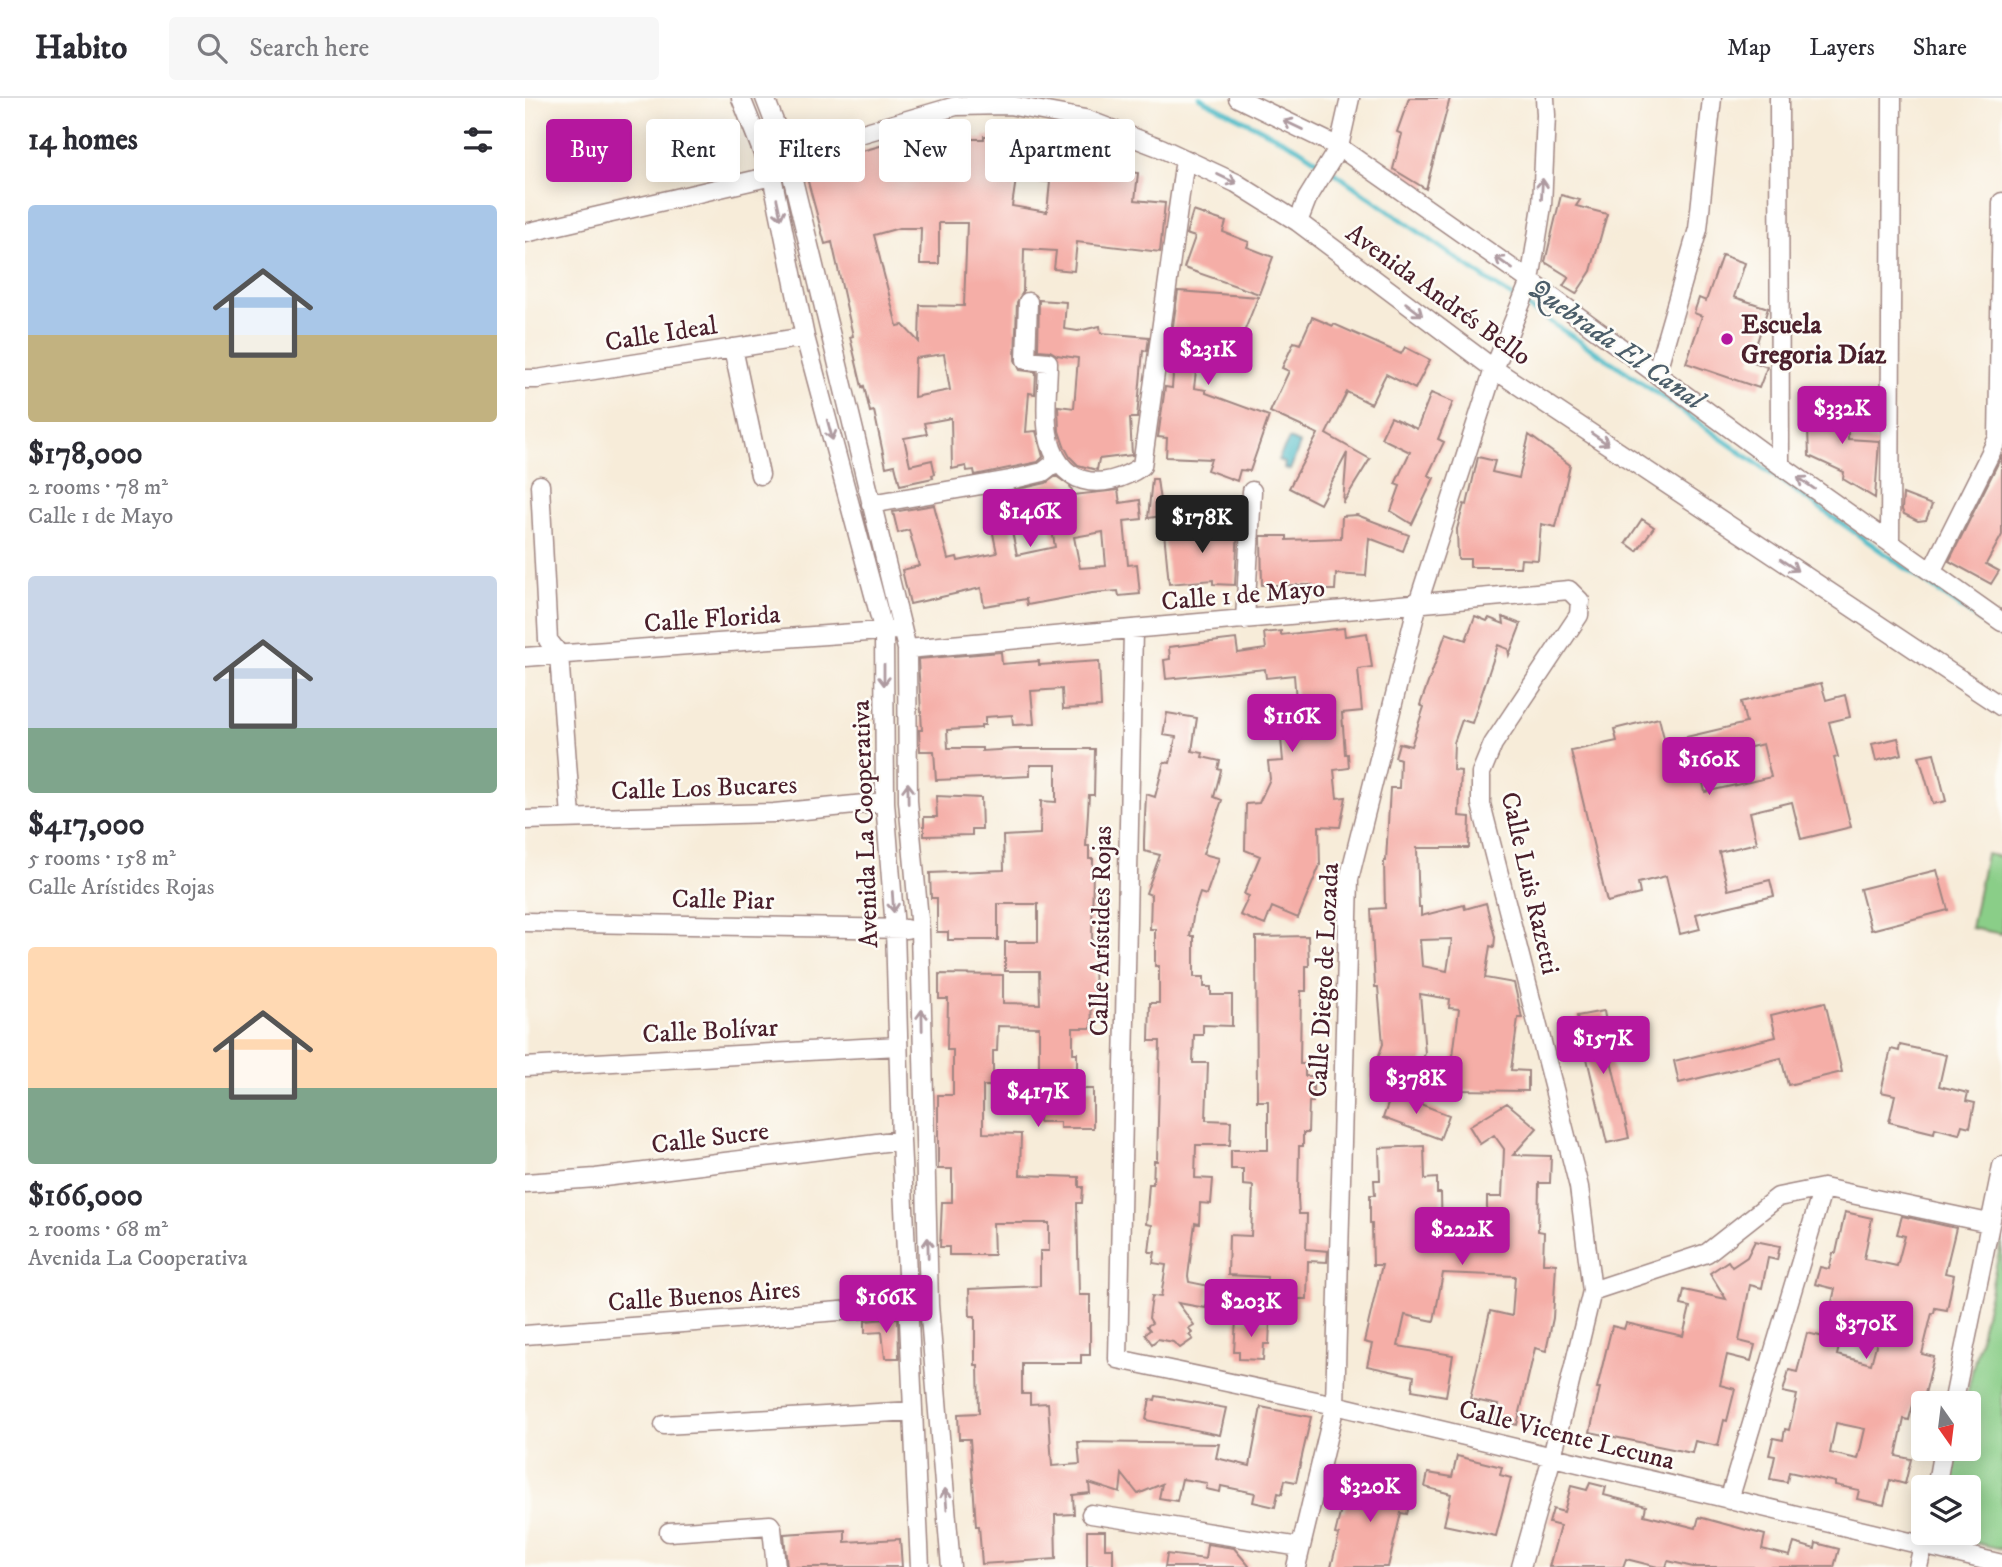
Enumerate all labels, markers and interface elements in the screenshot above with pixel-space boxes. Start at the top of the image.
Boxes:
search box [169,17,659,80]
text: Habito [35,28,127,69]
icon: search [193,29,231,67]
text: Search here [249,32,369,65]
text: Map [1727,33,1771,63]
text: Layers [1809,33,1875,63]
text: Share [1913,33,1967,63]
one-way arrow [1283,118,1304,131]
chip: Buy [546,119,632,182]
chip: Rent [646,119,740,182]
chip: Filters [754,119,865,182]
chip: New [879,119,971,182]
chip: Apartment [985,119,1135,182]
icon: filters [459,121,497,159]
text: 14 homes [28,122,138,159]
one-way arrow [1216,173,1237,186]
one-way arrow [1536,178,1549,201]
one-way arrow [772,197,786,220]
street label: Avenida Andrés Bello [1339,217,1537,374]
icon: home [200,250,326,376]
one-way arrow [1495,256,1514,270]
water label: Quebrada El Canal [1522,271,1713,419]
one-way arrow [1404,302,1423,316]
street label: Calle Ideal [603,309,720,360]
place label: Escuela Gregoria Díaz [1741,309,1887,372]
pin: $231K [1159,328,1257,387]
marker: Escuela Gregoria Díaz [1719,331,1735,347]
text: $231K [1179,335,1237,364]
pin: $332K [1793,386,1891,446]
text: $332K [1813,394,1871,423]
one-way arrow [824,418,837,441]
one-way arrow [1590,432,1609,446]
text: $178,000 [28,436,143,473]
text: 2 rooms · 78 m² [28,473,168,502]
one-way arrow [1797,476,1816,490]
pin: $146K [981,490,1079,549]
pin: $178K [1153,496,1251,555]
text: $146K [999,497,1061,526]
text: Calle 1 de Mayo [28,502,173,531]
text: $178K [1172,503,1232,532]
one-way arrow [1779,558,1799,572]
street label: Calle 1 de Mayo [1160,572,1326,619]
street label: Calle Florida [643,598,781,641]
icon: home [200,621,326,747]
one-way arrow [877,663,891,686]
pin: $116K [1243,694,1341,754]
street label: Avenida La Cooperativa [845,699,886,948]
text: $116K [1263,702,1321,731]
pin: $160K [1660,738,1758,797]
text: $160K [1678,745,1740,774]
street label: Calle Los Bucares [610,769,798,808]
one-way arrow [901,782,915,805]
street label: Calle Luis Razetti [1493,789,1567,978]
text: $417,000 [28,807,145,844]
street label: Calle Arístides Rojas [1083,825,1120,1037]
text: 5 rooms · 158 m² [28,844,176,873]
street label: Calle Diego de Lozada [1302,862,1347,1098]
text: Calle Arístides Rojas [28,873,214,902]
street label: Calle Piar [671,883,775,918]
one-way arrow [886,890,899,913]
icon: home [200,992,326,1118]
one-way arrow [916,1009,929,1032]
street label: Calle Bolívar [641,1011,779,1052]
pin: $157K [1554,1016,1652,1076]
text: $157K [1573,1024,1633,1053]
pin: $378K [1367,1056,1465,1116]
text: $378K [1386,1064,1446,1093]
pin: $417K [989,1070,1087,1129]
text: $417K [1007,1077,1069,1106]
street label: Calle Sucre [650,1115,771,1162]
text: $166,000 [28,1178,143,1215]
pin: $222K [1413,1208,1511,1267]
text: 2 rooms · 68 m² [28,1215,168,1244]
text: $222K [1431,1215,1493,1244]
one-way arrow [921,1236,935,1259]
text: Avenida La Cooperativa [28,1244,247,1273]
street label: Calle Buenos Aires [607,1273,801,1320]
pin: $166K [837,1276,935,1335]
pin: $203K [1202,1280,1300,1339]
text: $166K [855,1283,917,1312]
text: $203K [1221,1287,1281,1316]
pin: $370K [1817,1302,1915,1361]
text: $370K [1835,1309,1897,1338]
north arrow [1911,1391,1981,1461]
map controls [1911,1391,1981,1545]
street label: Calle Vicente Lecuna [1455,1393,1678,1478]
pin: $320K [1321,1464,1419,1524]
text: $320K [1340,1472,1400,1501]
button: layers [1911,1475,1981,1545]
one-way arrow [939,1488,952,1511]

